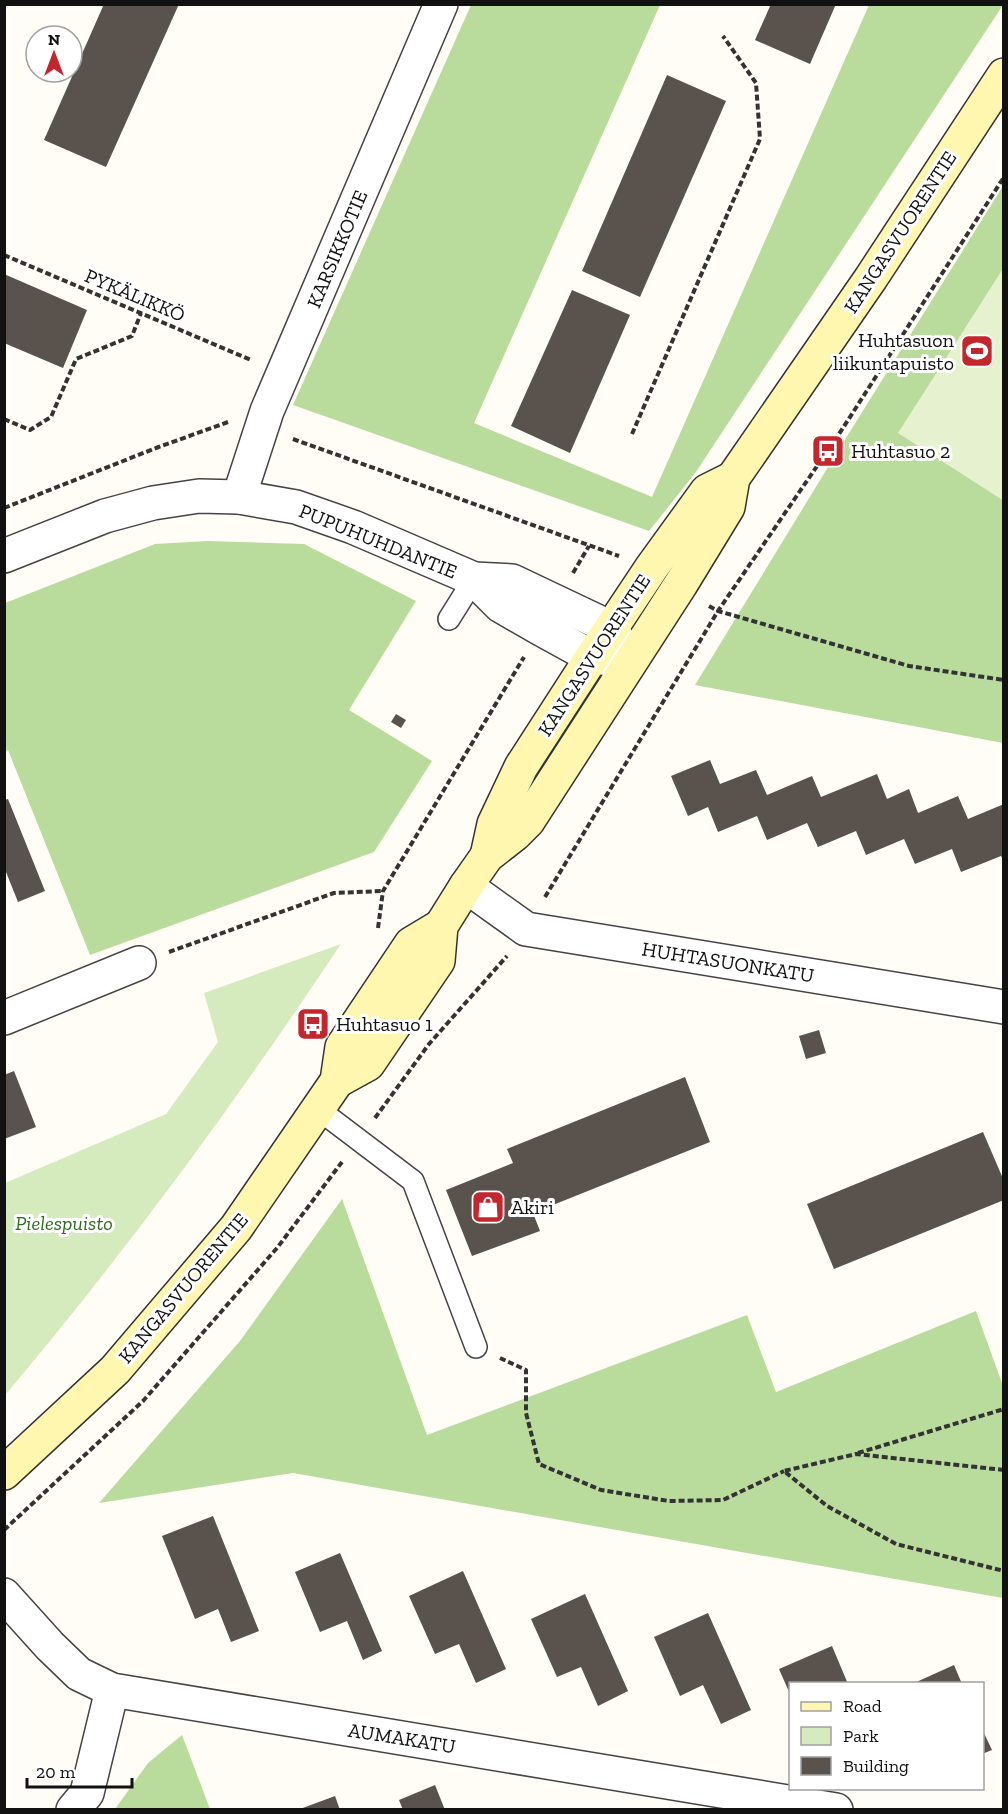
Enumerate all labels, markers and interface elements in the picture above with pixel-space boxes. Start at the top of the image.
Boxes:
north arrow [24,24,84,84]
text: N [48,30,60,49]
street label: KANGASVUORENTIE [839,146,961,318]
street label: KARSIKKOTIE [301,187,373,311]
street label: PYKÄLIKKÖ [81,263,189,327]
place label: Huhtasuon liikuntapuisto [833,328,955,375]
sports icon: Huhtasuon liikuntapuisto [959,333,995,369]
bus stop icon: Huhtasuo 2 [810,433,846,469]
place label: Huhtasuo 2 [851,439,950,463]
street label: PUPUHUHDANTIE [296,498,460,584]
street label: KANGASVUORENTIE [533,569,655,741]
street label: HUHTASUONKATU [640,937,816,987]
bus stop icon: Huhtasuo 1 [295,1006,331,1042]
place label: Huhtasuo 1 [336,1012,433,1036]
shop icon: Akiri [470,1189,506,1225]
place label: Akiri [511,1195,554,1219]
street label: KANGASVUORENTIE [113,1208,253,1368]
park label: Pielespuisto [15,1211,113,1235]
legend [789,1682,984,1790]
text: Road [843,1695,882,1717]
street label: AUMAKATU [347,1718,457,1758]
text: Park [843,1725,879,1747]
scale bar [27,1751,132,1789]
text: Building [843,1755,909,1777]
text: 20 m [36,1761,76,1783]

